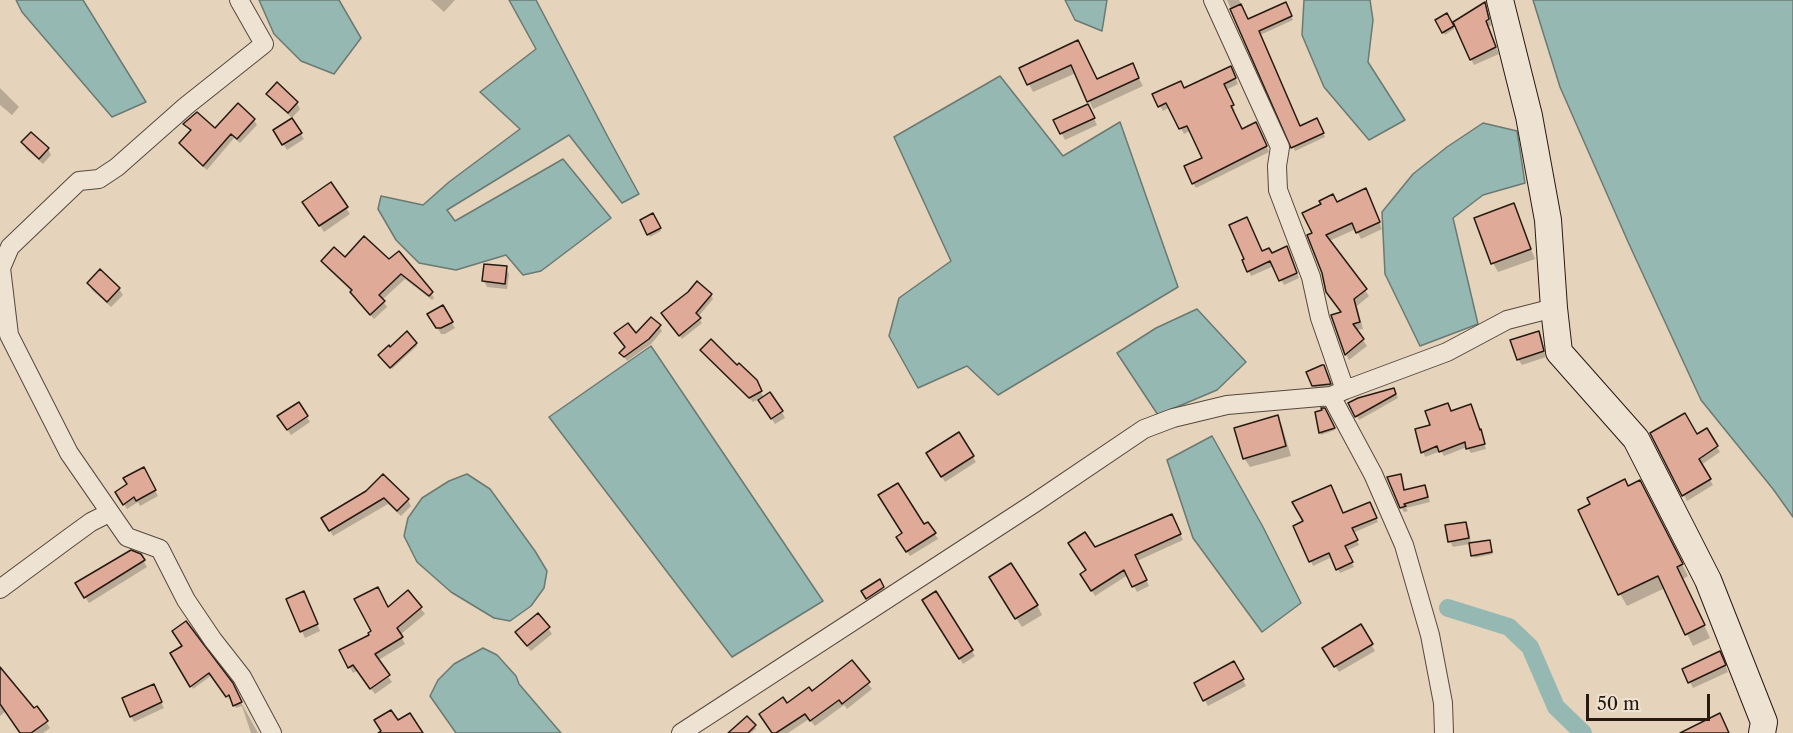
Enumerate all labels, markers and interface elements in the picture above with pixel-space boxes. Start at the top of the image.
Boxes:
scale bar [1589,682,1714,720]
text: 50 m [1597,693,1640,715]

